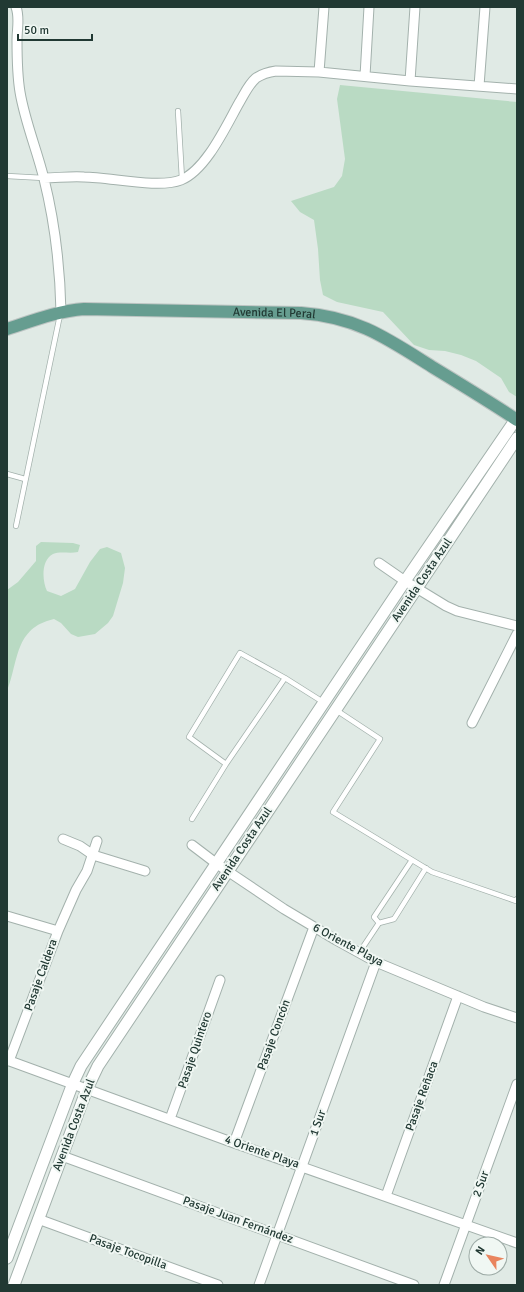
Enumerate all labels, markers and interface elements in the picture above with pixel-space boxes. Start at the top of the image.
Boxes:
scale bar [18,16,92,42]
text: 50 m [24,23,49,38]
street label: Avenida El Peral [233,304,317,322]
street label: Avenida Costa Azul [388,535,456,625]
street label: Avenida Costa Azul [208,804,276,894]
street label: 6 Oriente Playa [310,920,386,970]
street label: Pasaje Caldera [21,937,61,1013]
street label: Pasaje Concón [254,998,294,1072]
street label: Pasaje Quintero [175,1009,215,1091]
street label: Pasaje Reñaca [402,1059,442,1133]
street label: Avenida Costa Azul [49,1076,99,1173]
street label: 1 Sur [306,1107,330,1138]
street label: 4 Oriente Playa [223,1132,301,1172]
street label: 2 Sur [469,1168,493,1199]
street label: Pasaje Juan Fernández [181,1193,295,1247]
street label: Pasaje Tocopilla [87,1231,169,1273]
north arrow [468,1236,508,1276]
text: N [473,1244,488,1257]

